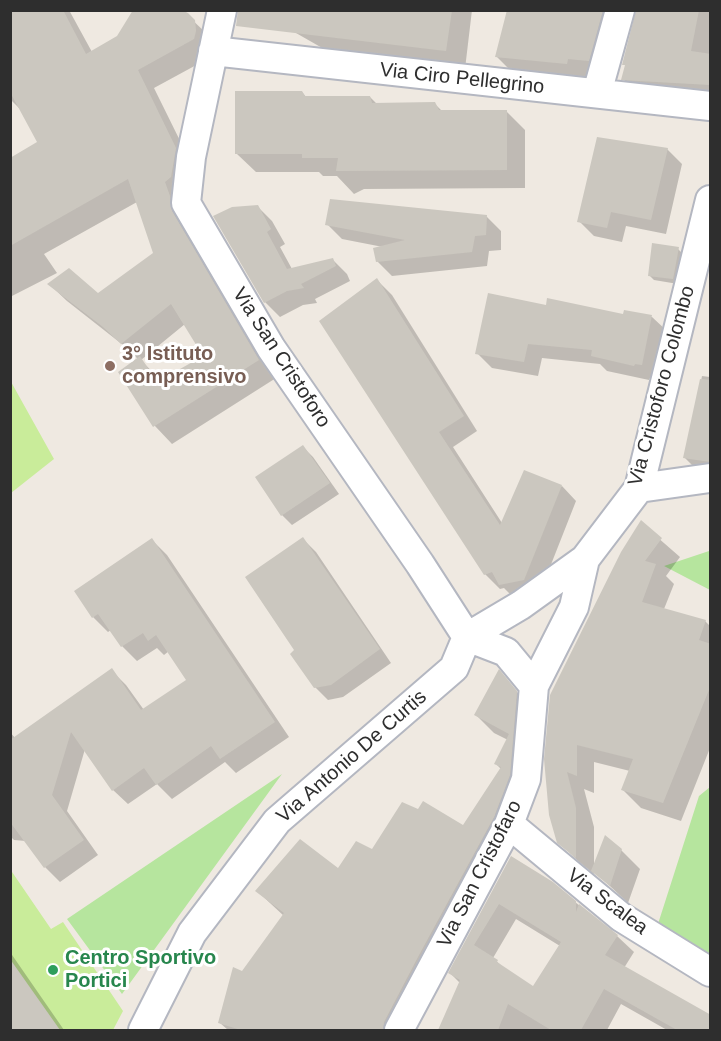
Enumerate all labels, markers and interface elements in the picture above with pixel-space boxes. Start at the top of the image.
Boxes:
street label: Via Ciro Pellegrino [379,58,545,100]
street label: Via Cristoforo Colombo [624,283,700,489]
street label: Via San Cristoforo [227,284,335,432]
place label: 3° Istituto comprensivo [122,342,246,389]
marker: 3° Istituto comprensivo [103,359,117,373]
street label: Via Antonio De Curtis [272,685,432,829]
street label: Via San Cristofaro [433,796,527,952]
street label: Via Scalea [562,864,652,940]
place label: Centro Sportivo Portici [65,946,216,993]
marker: Centro Sportivo Portici [46,963,60,977]

